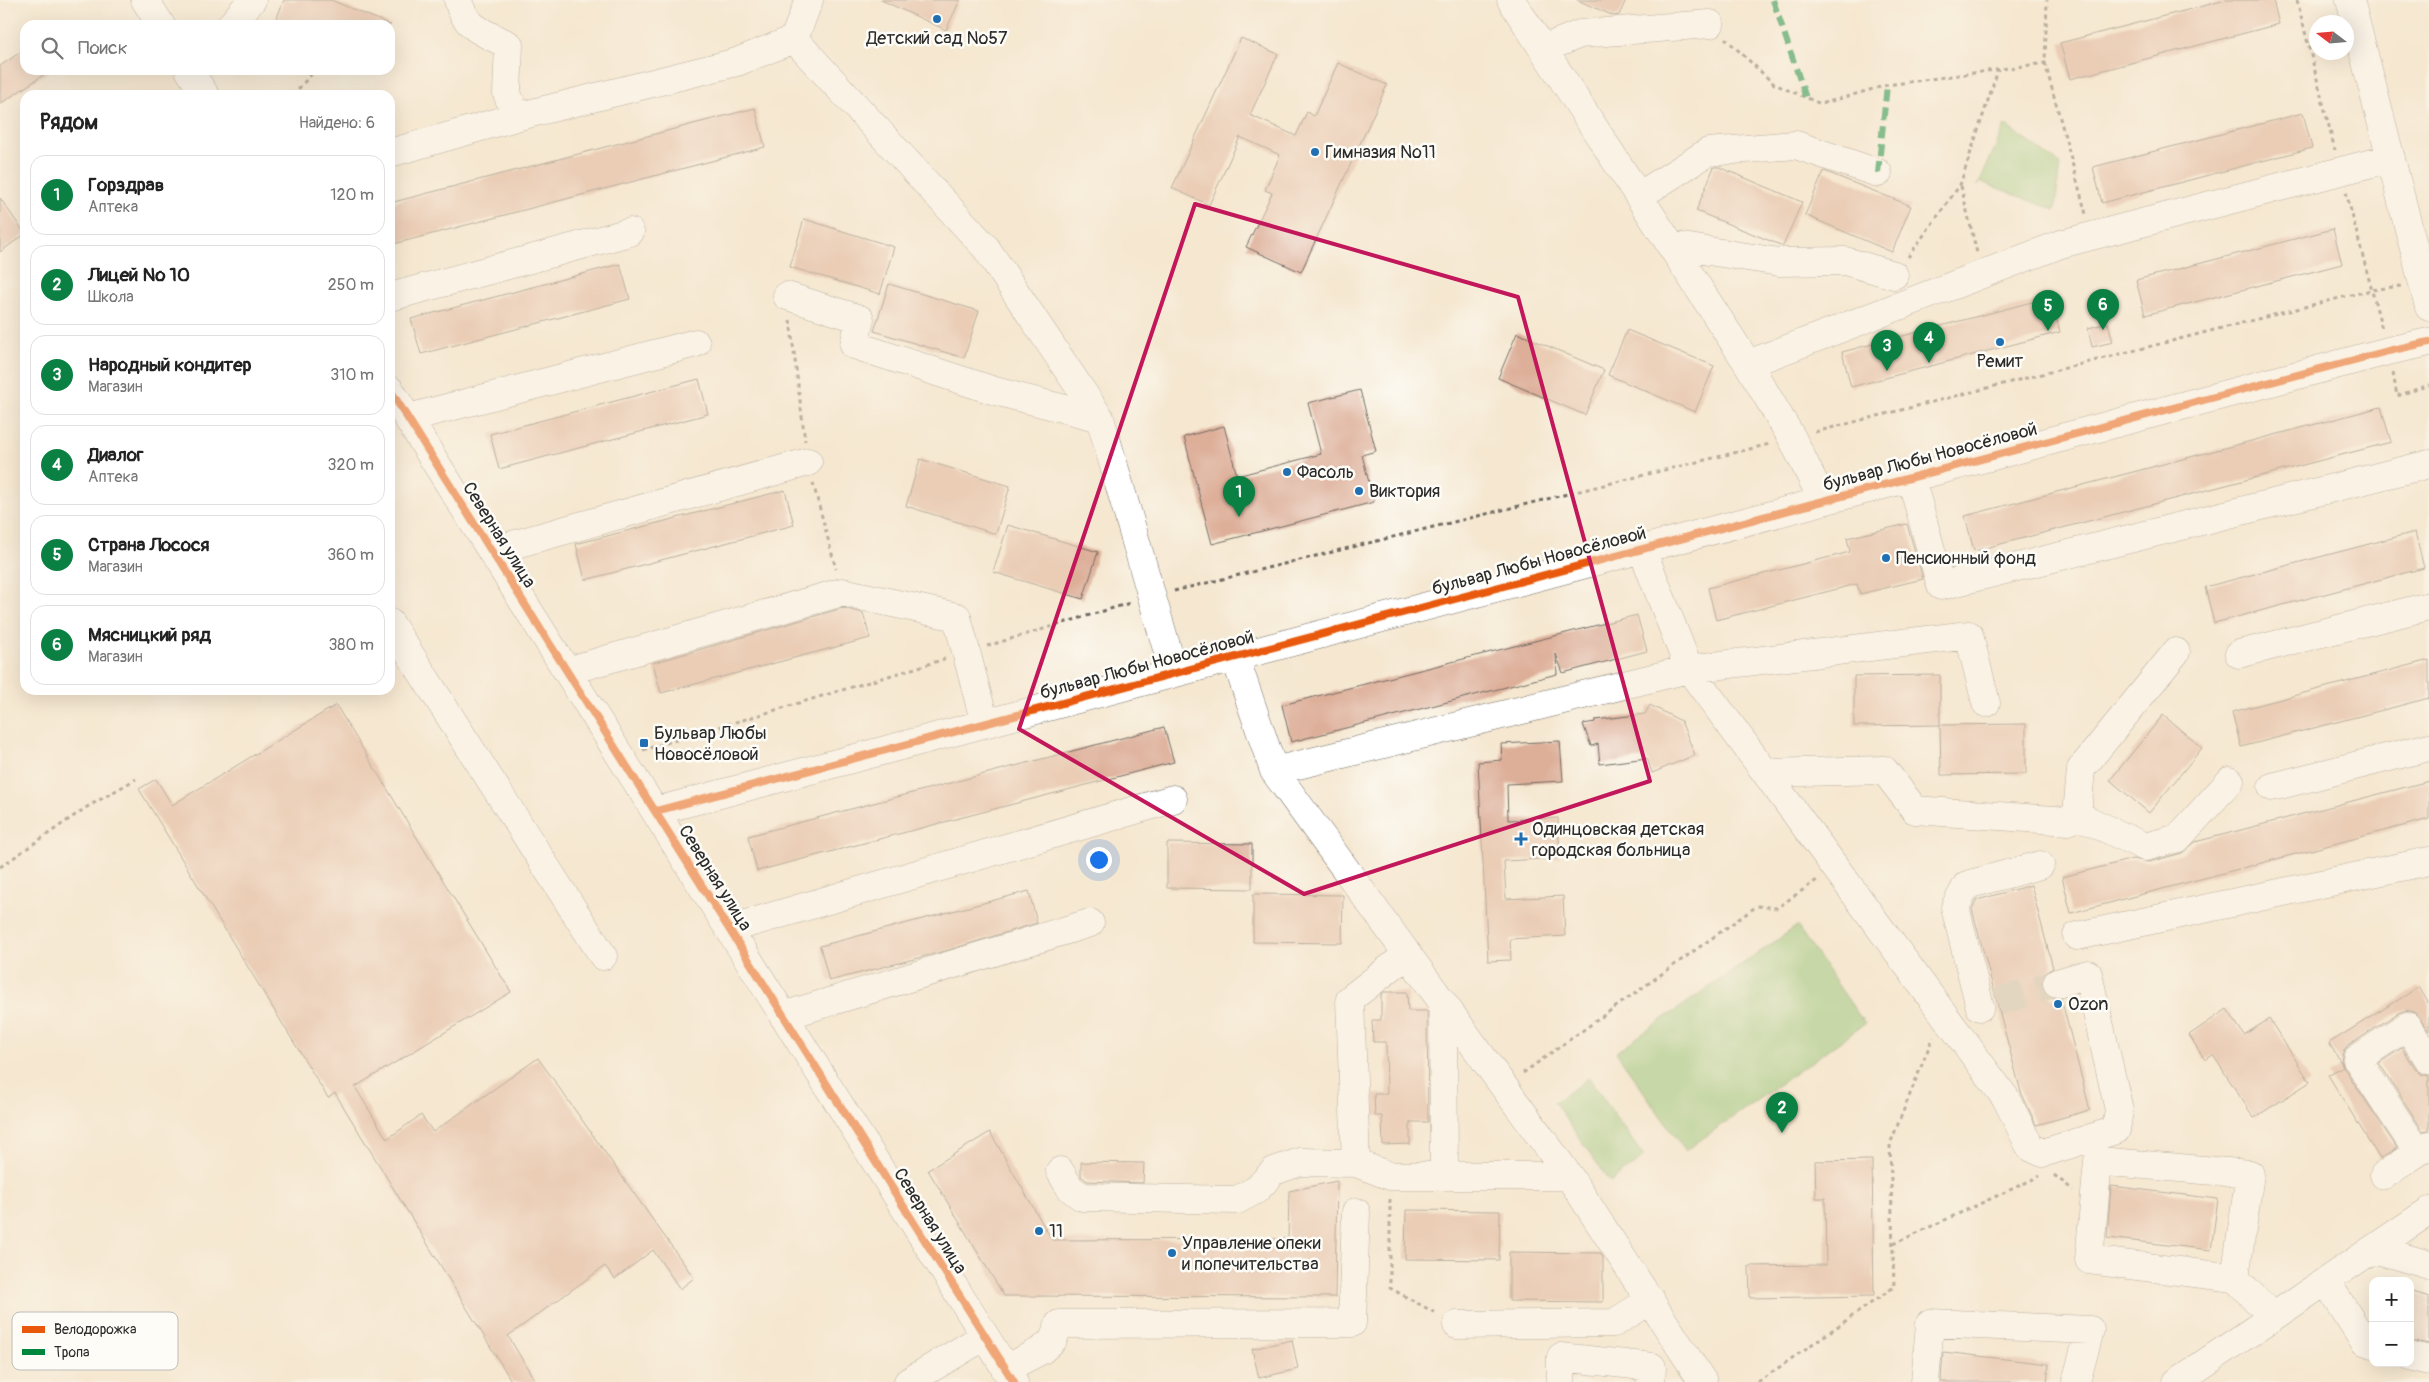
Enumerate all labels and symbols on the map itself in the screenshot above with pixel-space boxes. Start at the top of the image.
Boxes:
marker: Детский сад №57 [931,13,943,25]
north arrow [2309,15,2354,60]
place label: Детский сад №57 [865,27,1008,50]
place label: Гимназия №11 [1325,141,1436,164]
marker: Гимназия №11 [1309,146,1321,158]
pin: 6 [2087,289,2119,330]
pin: 5 [2032,290,2064,331]
pin: 4 [1913,322,1945,363]
pin: 3 [1871,330,1903,371]
marker: Ремит [1994,336,2006,348]
place label: Ремит [1977,350,2023,373]
street label: бульвар Любы Новосёловой [1820,417,2040,497]
place label: Фасоль [1297,461,1354,484]
marker: Фасоль [1281,466,1293,478]
pin: 1 [1223,476,1255,517]
street label: Северная улица [457,478,541,592]
place label: Виктория [1369,480,1440,503]
marker: Виктория [1353,485,1365,497]
street label: бульвар Любы Новосёловой [1429,521,1649,601]
place label: Пенсионный фонд [1896,547,2036,570]
marker: Пенсионный фонд [1880,552,1892,564]
street label: бульвар Любы Новосёловой [1037,625,1257,705]
place label: Бульвар Любы Новосёловой [654,722,767,766]
marker: Бульвар Любы Новосёловой [638,737,650,749]
place label: Одинцовская детская городская больница [1532,818,1704,862]
street label: Северная улица [673,821,757,935]
marker: Одинцовская детская городская больница [1514,832,1528,846]
your location [1086,847,1112,873]
place label: Ozon [2068,993,2108,1016]
marker: Ozon [2052,998,2064,1010]
pin: 2 [1766,1092,1798,1133]
street label: Северная улица [888,1164,972,1278]
place label: 11 [1049,1220,1063,1243]
marker: 11 [1033,1225,1045,1237]
place label: Управление опеки и попечительства [1182,1232,1321,1276]
marker: Управление опеки и попечительства [1166,1247,1178,1259]
legend [12,1312,178,1370]
text: Велодорожка [54,1321,136,1338]
text: Тропа [54,1344,90,1361]

